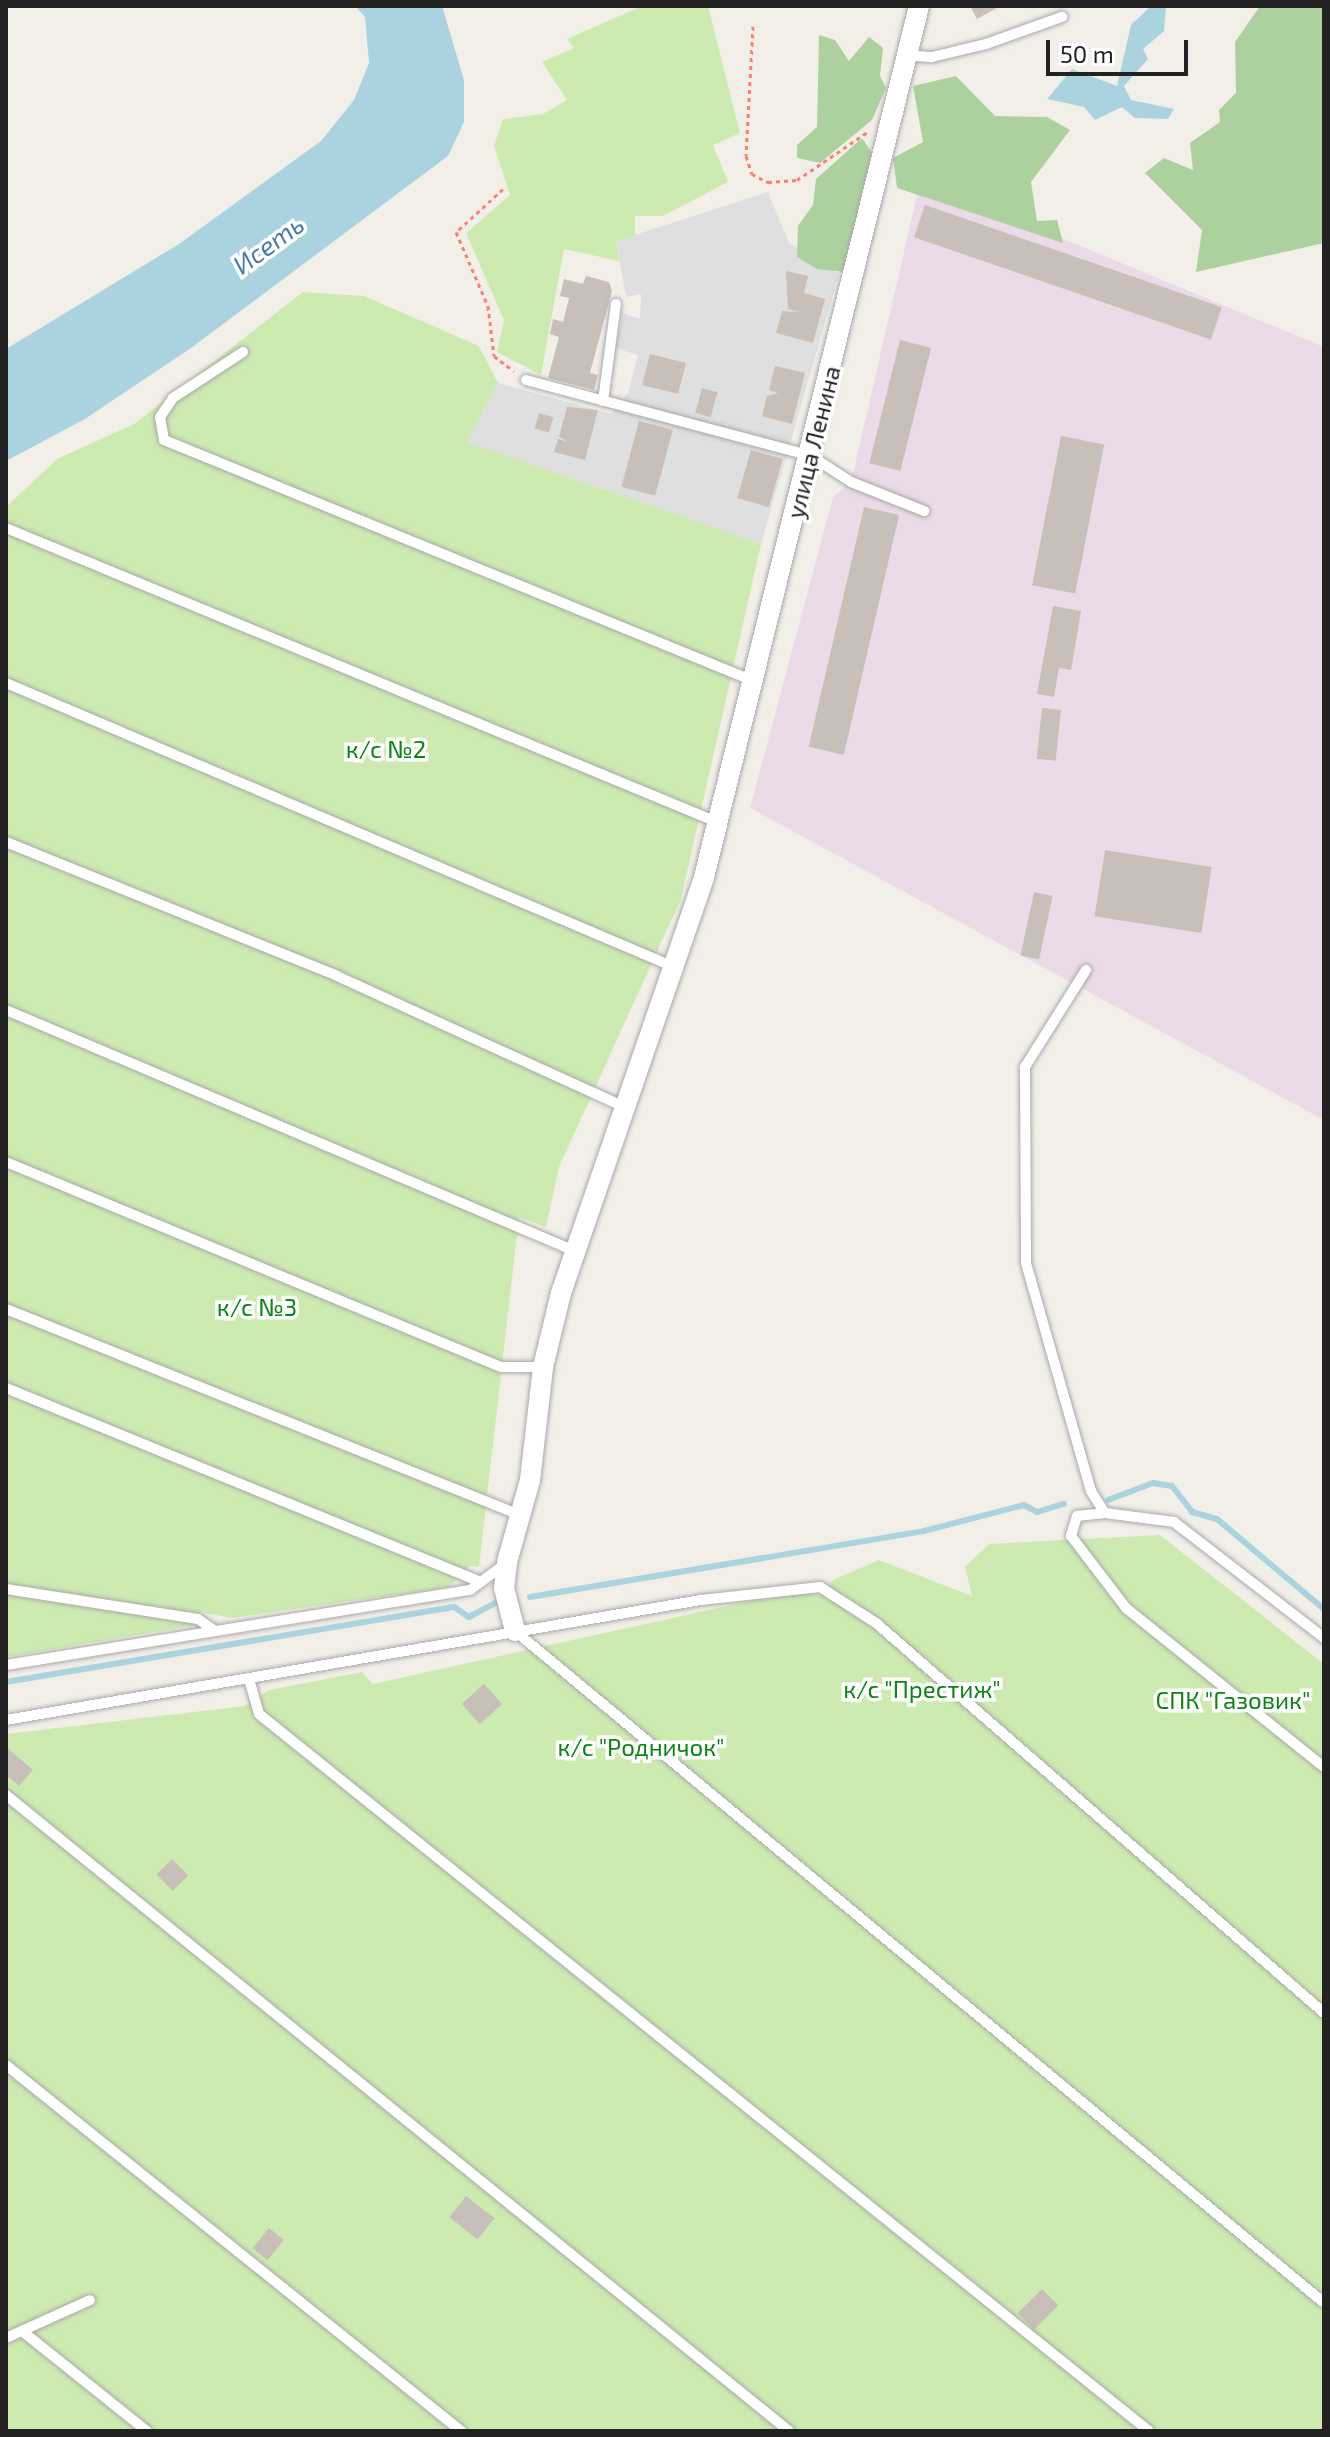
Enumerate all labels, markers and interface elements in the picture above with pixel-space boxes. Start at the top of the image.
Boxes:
scale bar [1050,24,1192,74]
text: 50 m [1060,39,1114,68]
water label: Исеть [226,208,310,280]
street label: улица Ленина [780,363,846,521]
park label: к/с №2 [346,735,426,763]
park label: к/с №3 [217,1293,297,1321]
park label: к/с "Престиж" [843,1675,1001,1703]
park label: СПК "Газовик" [1155,1686,1311,1714]
park label: к/с "Родничок" [557,1733,725,1761]

